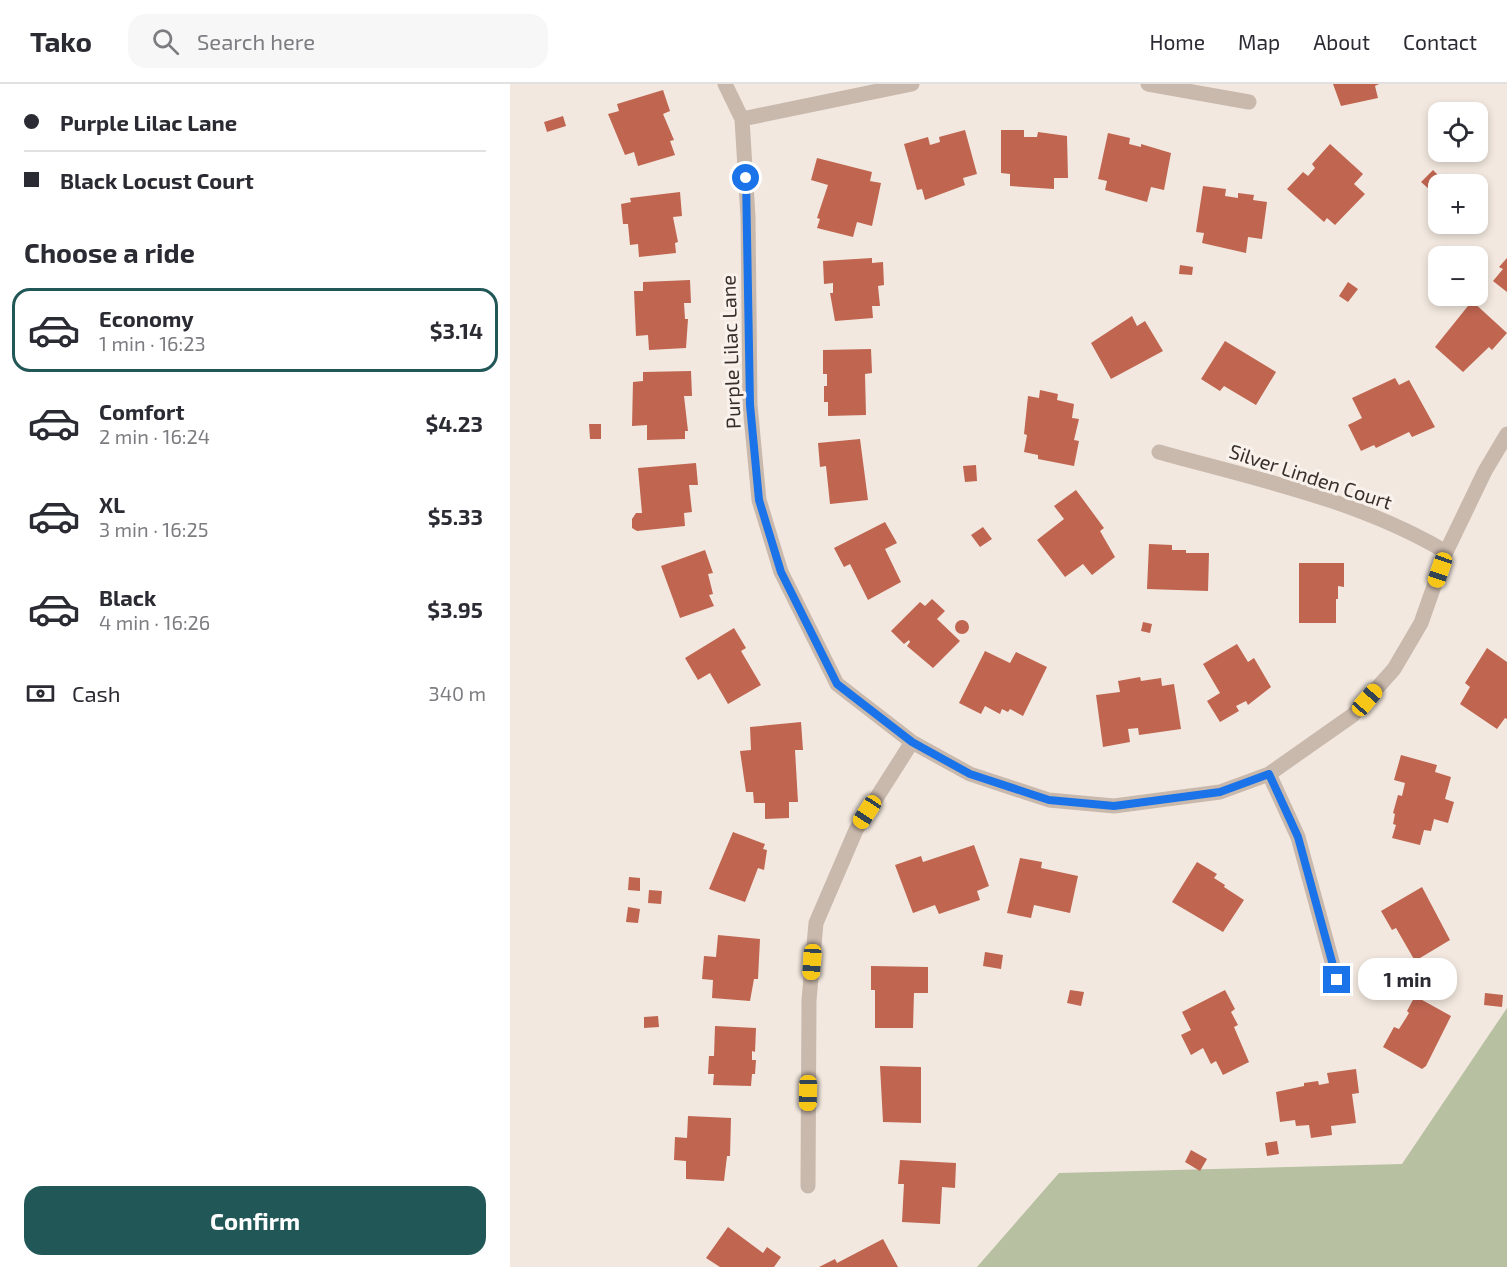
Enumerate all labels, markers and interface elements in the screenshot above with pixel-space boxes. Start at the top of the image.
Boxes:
search box [128,14,548,68]
text: Tako [30,24,92,58]
icon: search [149,25,182,58]
text: Search here [197,28,315,54]
text: Home [1149,29,1205,54]
text: Map [1238,29,1280,54]
text: About [1313,29,1370,54]
text: Contact [1403,29,1477,54]
map controls [1428,102,1488,306]
button: locate [1428,102,1488,162]
text: Purple Lilac Lane [60,109,237,135]
route start [732,164,759,191]
text: Black Locust Court [60,167,254,193]
button: + [1428,174,1488,234]
text: Choose a ride [24,236,195,268]
button: − [1428,246,1488,306]
street label: Purple Lilac Lane [715,275,745,429]
icon: car [27,303,81,357]
text: Economy [99,305,194,331]
text: $3.14 [430,317,483,343]
text: 1 min · 16:23 [99,331,206,355]
icon: car [27,396,81,450]
text: Comfort [99,398,184,424]
text: $4.23 [426,410,483,436]
text: 2 min · 16:24 [99,424,210,448]
street label: Silver Linden Court [1226,438,1396,514]
icon: car [27,489,81,543]
text: XL [99,491,125,517]
text: $5.33 [428,503,483,529]
text: 3 min · 16:25 [99,517,208,541]
car [1426,550,1454,590]
icon: car [27,582,81,636]
text: Black [99,584,156,610]
text: $3.95 [427,596,483,622]
text: 4 min · 16:26 [99,610,210,634]
icon: cash [24,677,57,710]
text: Cash [72,680,121,706]
text: 340 m [429,681,486,705]
car [1348,681,1386,719]
car [850,792,884,832]
car [802,943,822,981]
callout: 1 min [1358,959,1457,1001]
route end [1323,966,1350,993]
text: 1 min [1383,967,1432,991]
car [799,1075,817,1111]
button: Confirm [24,1186,486,1255]

